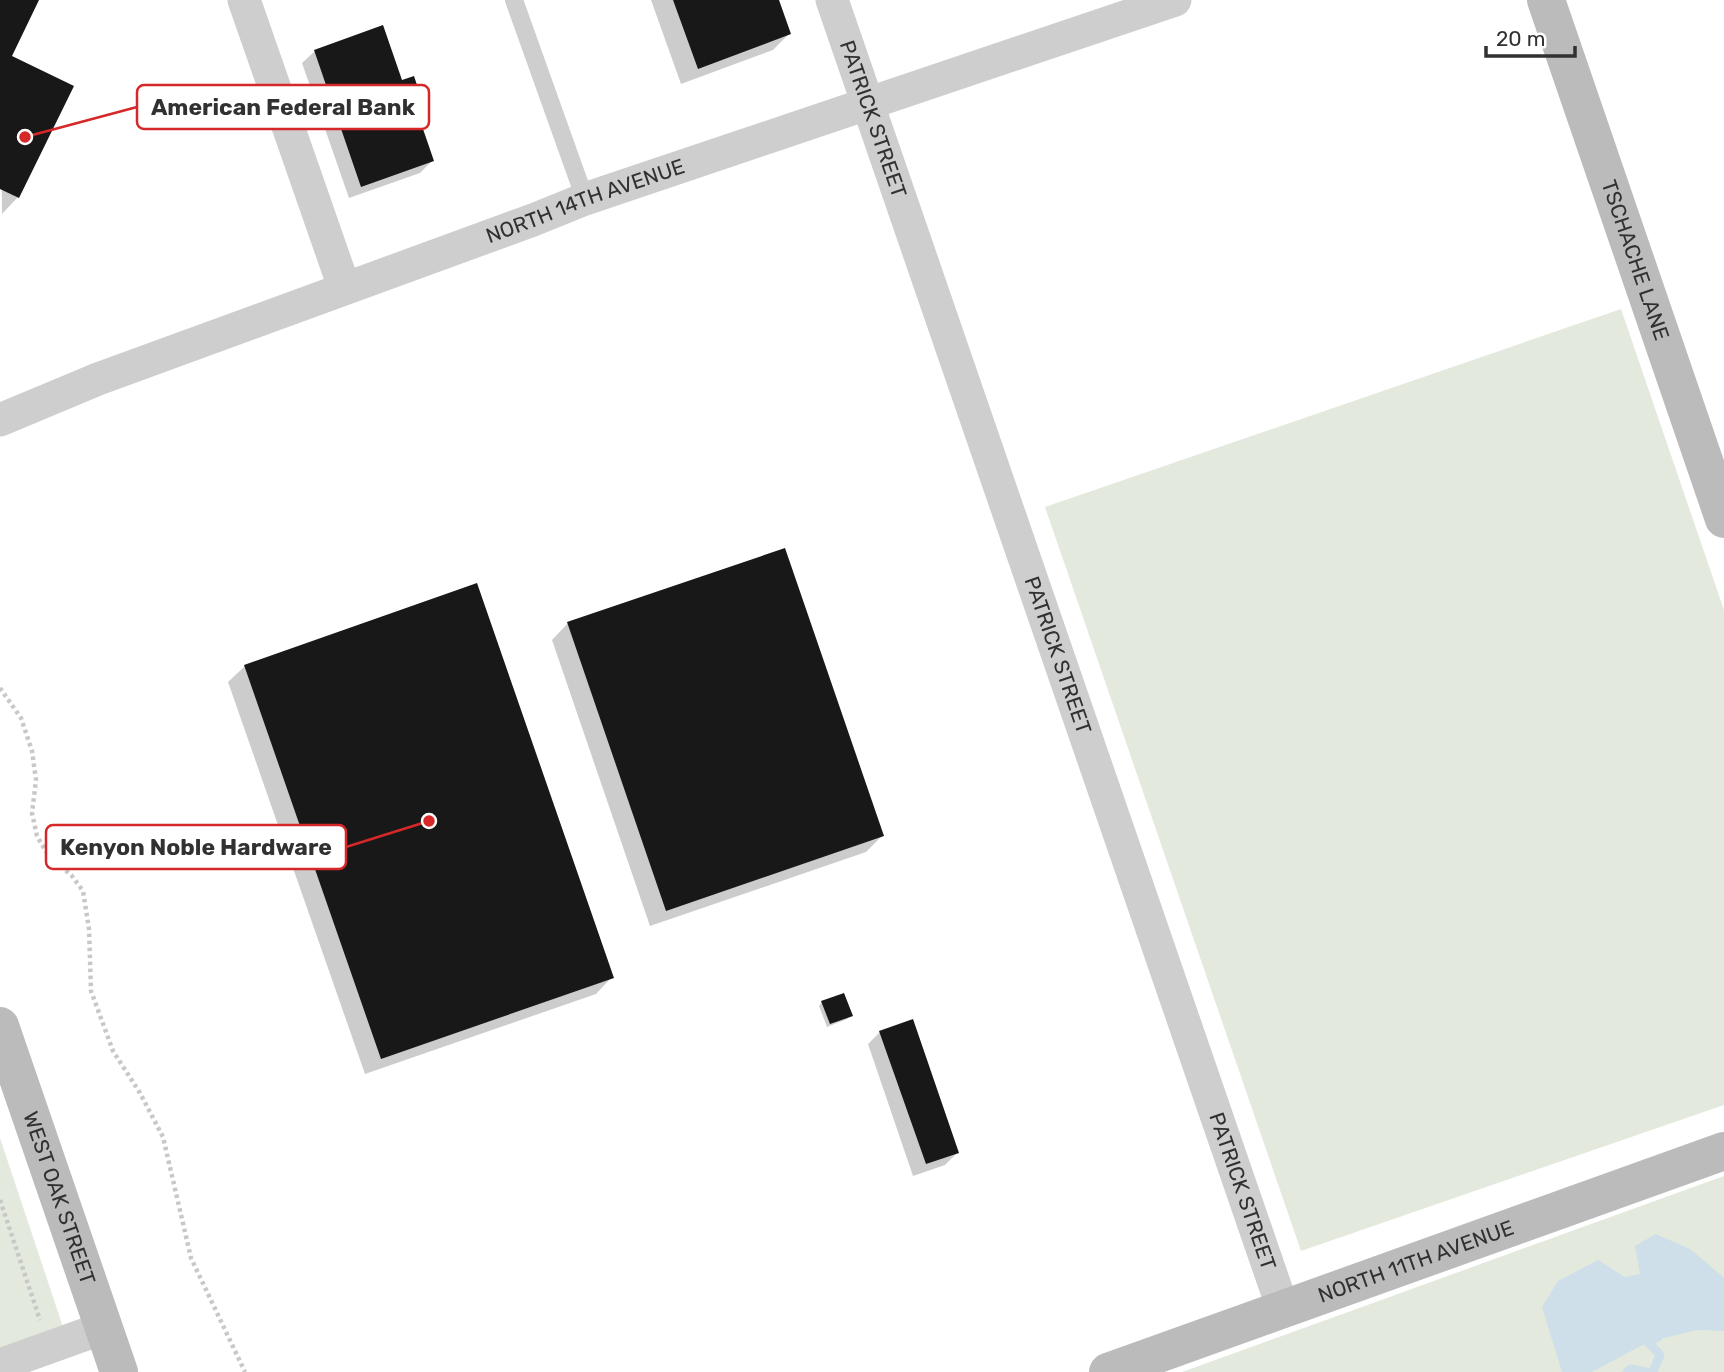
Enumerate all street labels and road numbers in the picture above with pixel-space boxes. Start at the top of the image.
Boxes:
street label: PATRICK STREET [835,37,912,201]
street label: NORTH 14TH AVENUE [482,153,688,248]
street label: TSCHACHE LANE [1597,176,1675,344]
street label: PATRICK STREET [1020,573,1097,737]
street label: WEST OAK STREET [18,1108,101,1288]
street label: PATRICK STREET [1204,1109,1282,1273]
street label: NORTH 11TH AVENUE [1314,1215,1517,1308]

